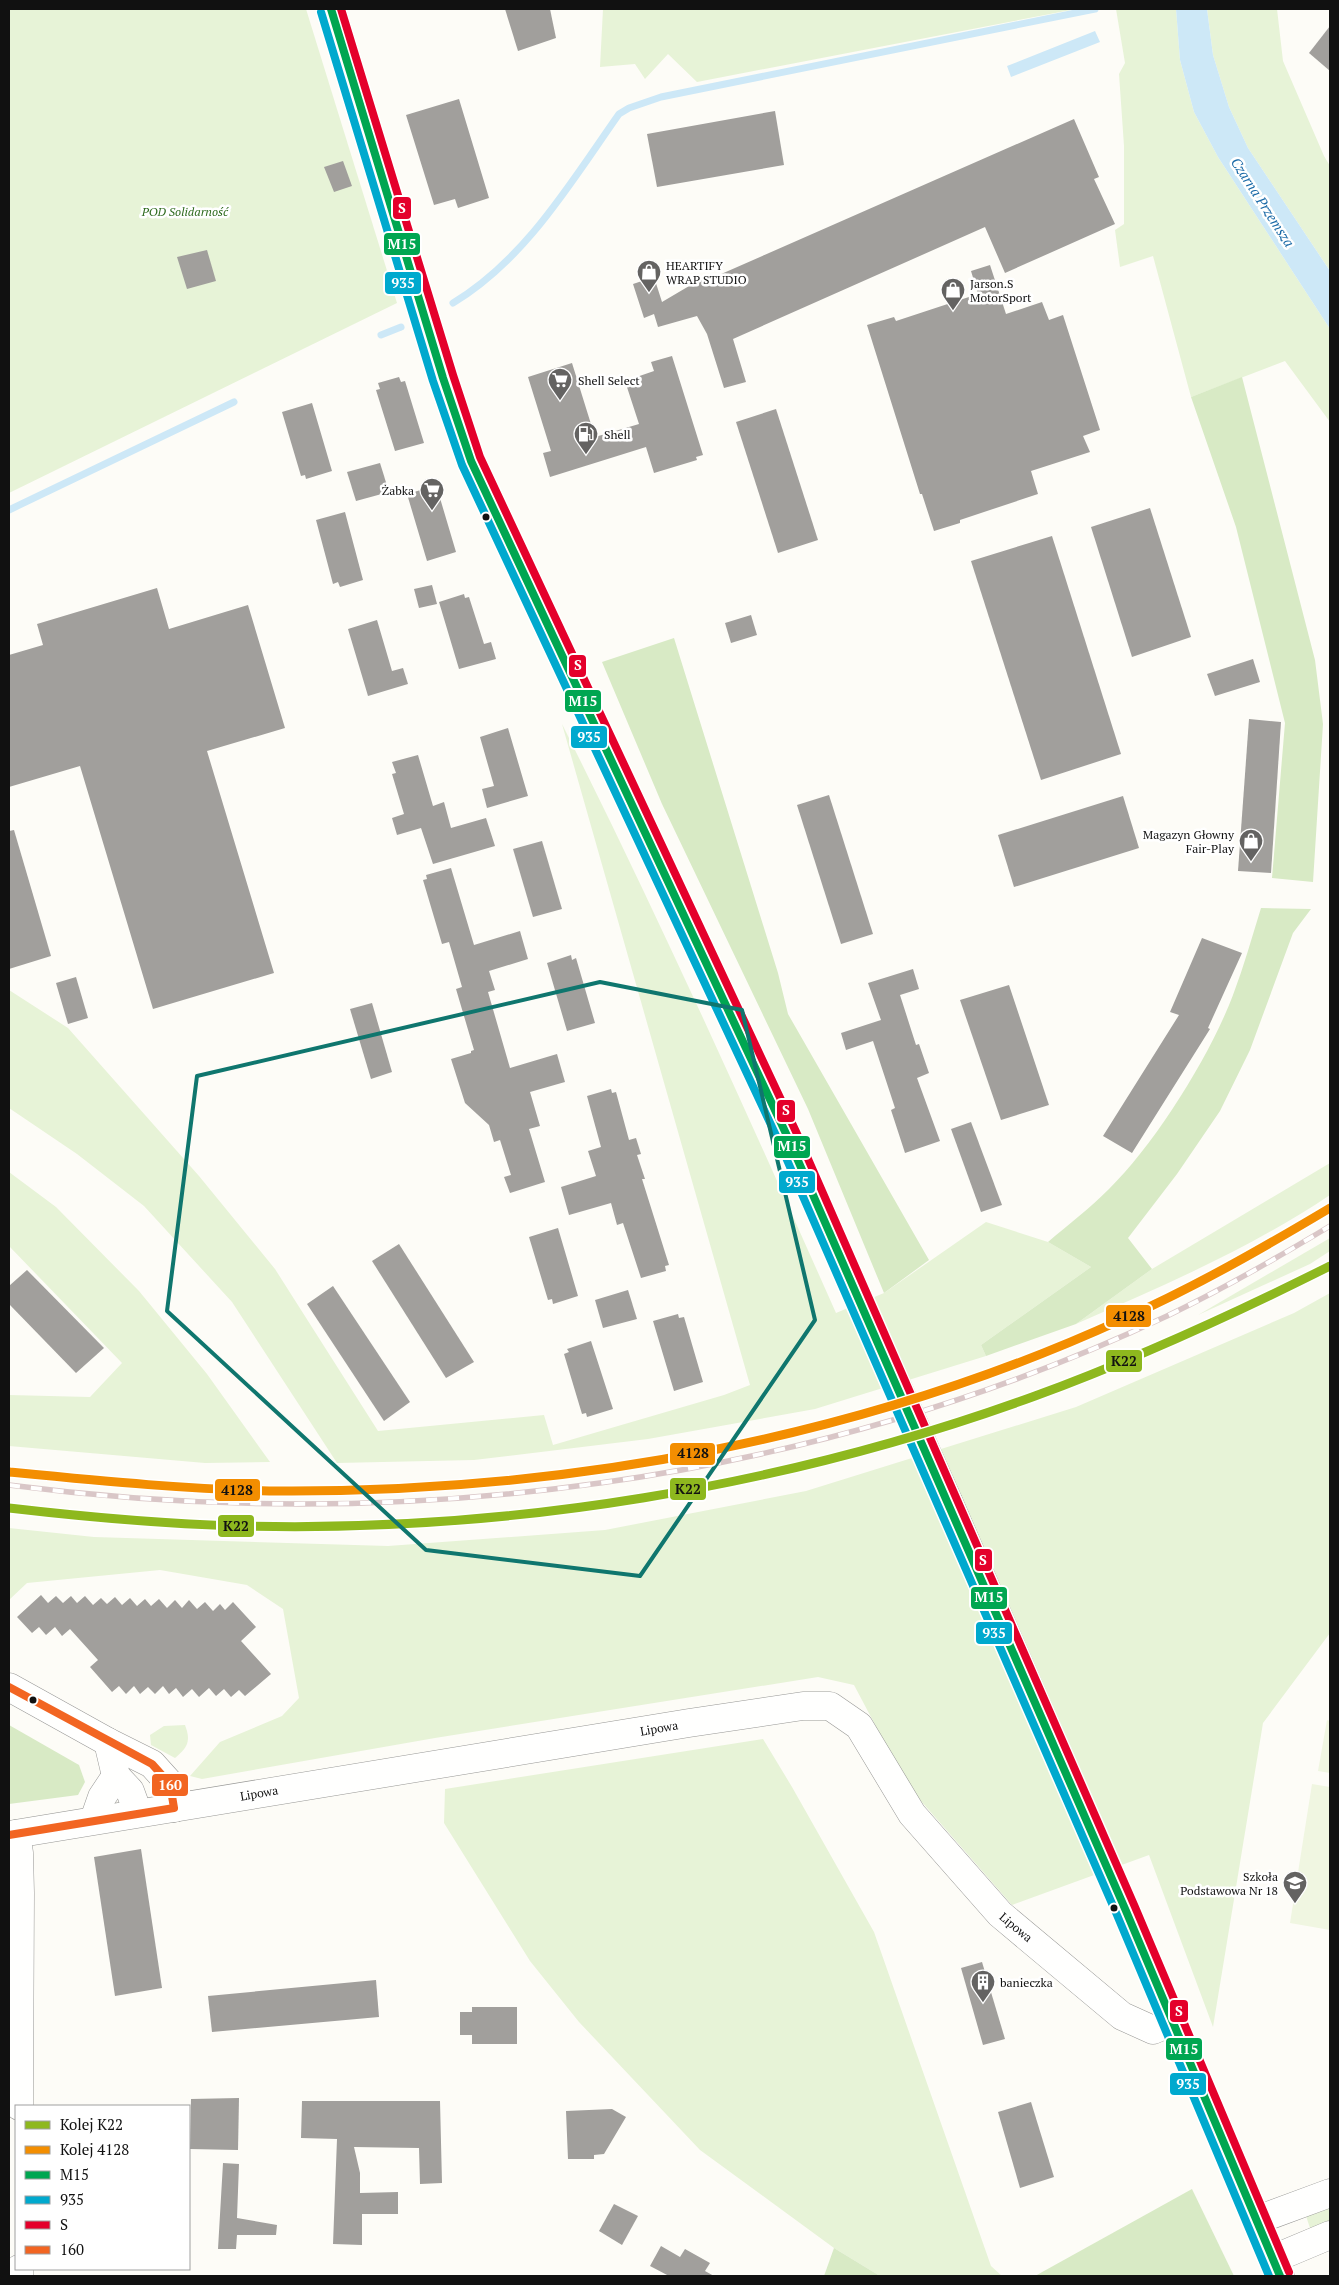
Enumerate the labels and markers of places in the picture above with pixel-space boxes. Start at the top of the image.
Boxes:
place label: HEARTIFY WRAP STUDIO [666,258,747,287]
shop icon: HEARTIFY WRAP STUDIO [636,259,662,293]
place label: Jarson.S MotorSport [970,276,1032,305]
shop icon: Jarson.S MotorSport [940,277,966,311]
supermarket icon: Shell Select [547,367,573,401]
place label: Shell Select [578,373,640,388]
fuel station icon: Shell [573,421,599,455]
place label: Shell [604,427,631,442]
supermarket icon: Żabka [419,477,445,511]
place label: Żabka [382,483,414,498]
unlabelled marker [481,512,491,522]
place label: Magazyn Głowny Fair-Play [1143,827,1235,856]
shop icon: Magazyn Głowny Fair-Play [1238,828,1264,862]
unlabelled marker [28,1695,38,1705]
place label: Szkoła Podstawowa Nr 18 [1180,1869,1278,1898]
school or university icon: Szkoła Podstawowa Nr 18 [1282,1870,1308,1904]
unlabelled marker [1109,1903,1119,1913]
building icon: banieczka [970,1969,996,2003]
place label: banieczka [1000,1975,1053,1990]

